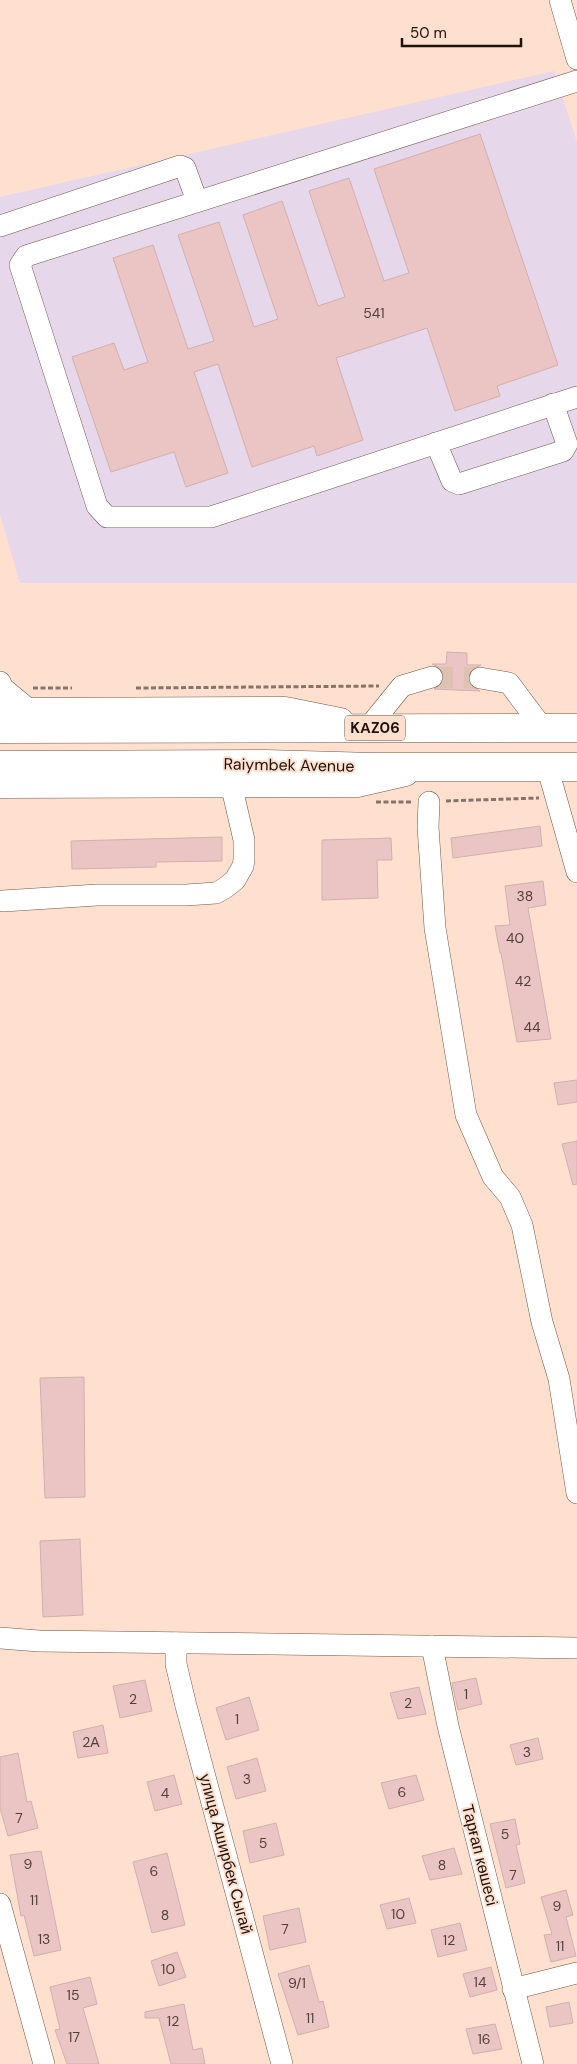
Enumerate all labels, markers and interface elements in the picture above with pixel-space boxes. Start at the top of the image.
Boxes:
scale bar [402,15,521,47]
text: 50 m [410,23,447,43]
house number: 541 [363,304,385,322]
road number: KАZ06 [345,716,405,740]
street label: Raiymbek Avenue [223,753,355,777]
house number: 38 [517,887,533,905]
house number: 40 [506,929,524,947]
house number: 42 [515,972,531,990]
house number: 44 [524,1018,541,1036]
house number: 1 [464,1685,468,1703]
house number: 2 [129,1690,137,1708]
house number: 2 [404,1694,412,1712]
house number: 1 [235,1710,239,1728]
house number: 2А [82,1733,100,1751]
house number: 3 [523,1743,531,1761]
house number: 3 [243,1770,251,1788]
street label: улица Аширбек Сыгай [194,1772,258,1936]
house number: 6 [398,1783,406,1801]
house number: 4 [161,1784,170,1802]
street label: Тарғап көшесі [457,1802,503,1908]
house number: 7 [15,1809,23,1827]
house number: 5 [501,1825,509,1843]
house number: 5 [259,1834,267,1852]
house number: 9 [24,1855,33,1873]
house number: 8 [438,1856,446,1874]
house number: 6 [150,1862,158,1880]
house number: 7 [509,1866,517,1884]
house number: 11 [30,1891,38,1909]
house number: 9 [553,1897,562,1915]
house number: 10 [391,1905,405,1923]
house number: 8 [161,1906,169,1924]
house number: 7 [281,1920,289,1938]
house number: 13 [38,1930,50,1948]
house number: 12 [443,1931,455,1949]
house number: 11 [556,1937,564,1955]
house number: 10 [161,1960,175,1978]
house number: 14 [474,1973,487,1991]
house number: 9/1 [288,1974,306,1992]
house number: 15 [67,1986,79,2004]
house number: 11 [306,2009,314,2027]
house number: 12 [167,2012,179,2030]
house number: 17 [68,2028,80,2046]
house number: 16 [477,2030,491,2048]

